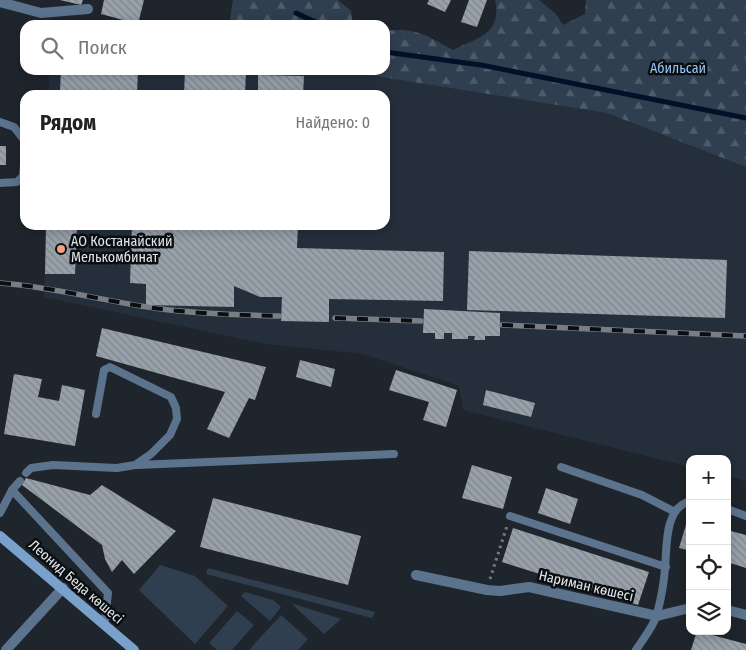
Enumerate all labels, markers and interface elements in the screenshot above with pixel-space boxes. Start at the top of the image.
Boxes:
search box [20,20,390,75]
icon: search [38,34,66,62]
text: Поиск [78,36,127,59]
park label: Абильсай [650,60,706,77]
text: Рядом [40,110,96,136]
text: Найдено: 0 [296,113,370,132]
place label: АО Костанайский Мелькомбинат [71,233,172,266]
marker: АО Костанайский Мелькомбинат [55,243,67,255]
map controls [686,455,731,635]
button: + [686,455,731,500]
button: − [686,500,731,545]
street label: Леонид Беда көшесі [25,536,127,628]
button: locate [686,545,731,590]
street label: Нариман көшесі [537,567,635,605]
button: layers [686,590,731,635]

